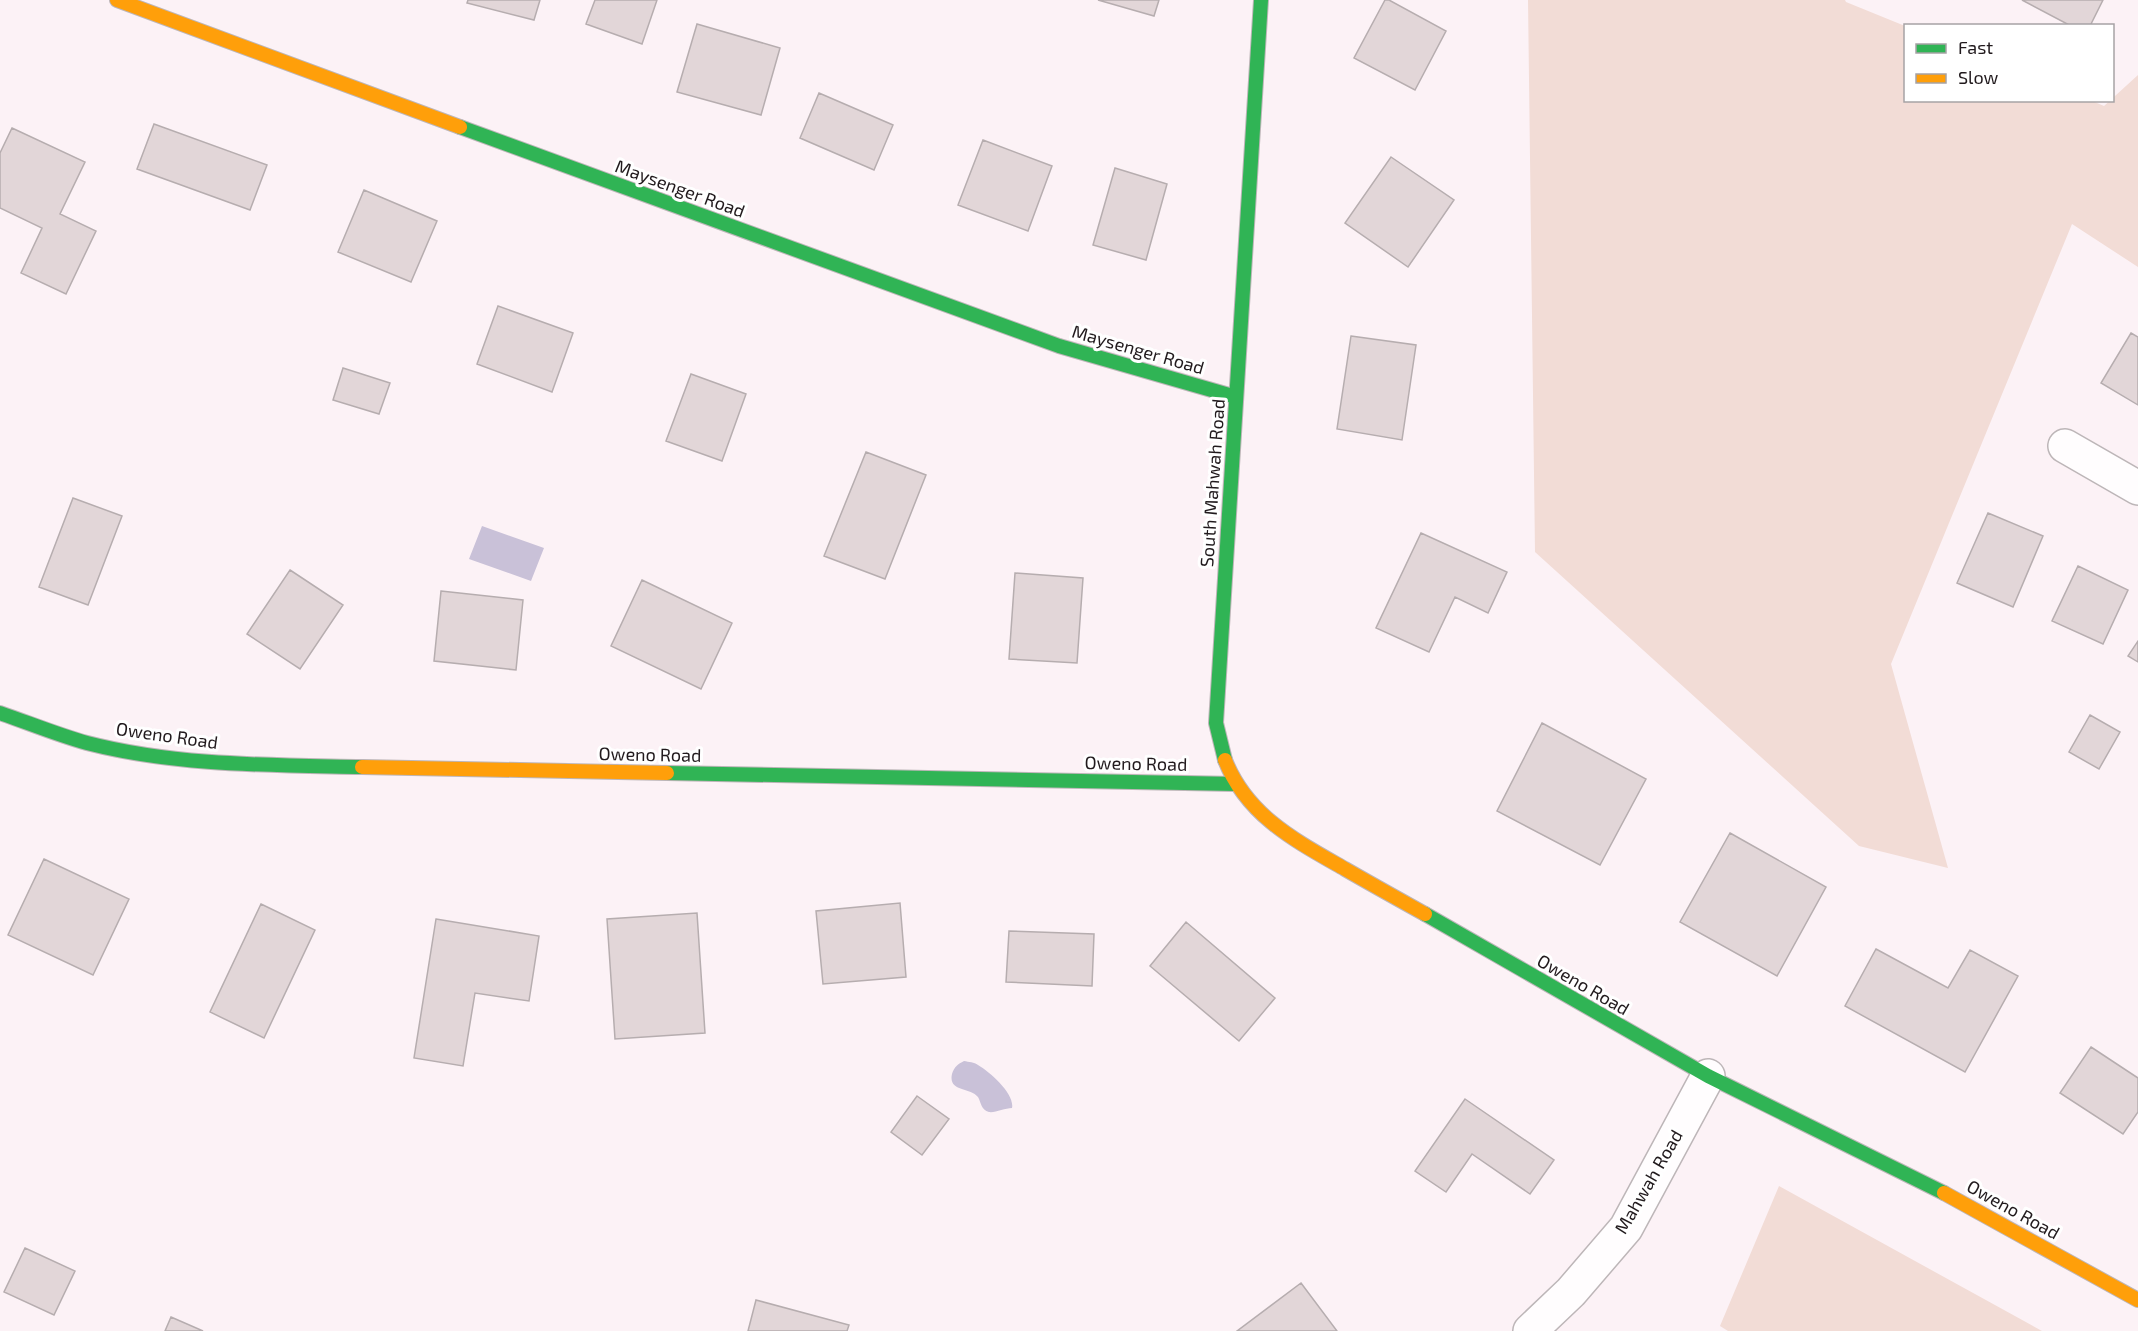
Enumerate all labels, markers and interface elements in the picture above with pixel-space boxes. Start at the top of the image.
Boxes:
legend [1904,24,2114,102]
text: Fast [1958,36,1993,58]
text: Slow [1958,66,1999,88]
street label: Maysenger Road [612,154,748,222]
street label: Maysenger Road [1070,320,1207,378]
street label: South Mahwah Road [1195,398,1229,568]
street label: Oweno Road [115,717,219,753]
street label: Oweno Road [599,742,702,766]
street label: Oweno Road [1085,751,1188,775]
street label: Oweno Road [1534,949,1633,1019]
street label: Mahwah Road [1609,1125,1687,1238]
street label: Oweno Road [1963,1175,2064,1244]

